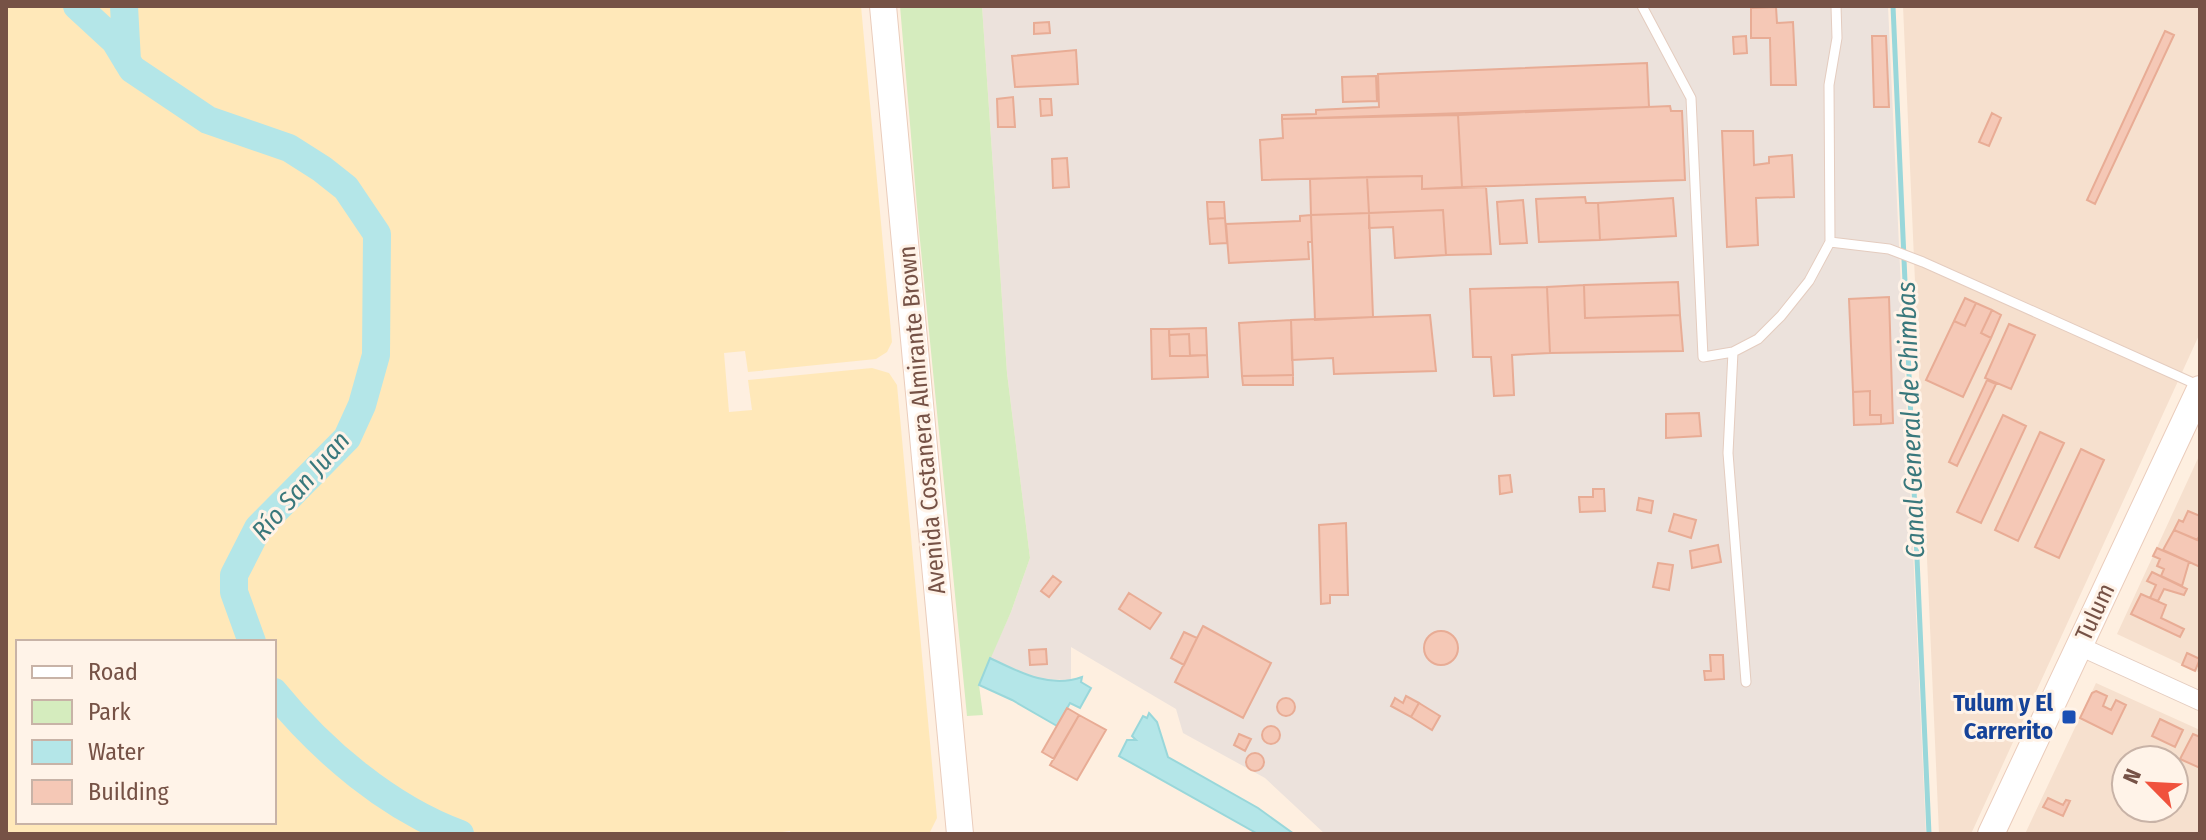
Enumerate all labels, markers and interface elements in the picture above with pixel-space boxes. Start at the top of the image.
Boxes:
street label: Avenida Costanera Almirante Brown [893,244,951,596]
water label: Canal General de Chimbas [1891,281,1931,559]
water label: Río San Juan [245,425,357,547]
street label: Tulum [2070,579,2120,645]
legend [16,640,276,824]
text: Road [88,658,138,686]
place label: Tulum y El Carrerito [1953,689,2053,745]
text: Park [88,698,131,726]
marker: Tulum y El Carrerito [2060,708,2078,726]
text: Water [88,738,145,766]
north arrow [2110,744,2190,824]
text: N [2117,765,2147,788]
text: Building [88,778,170,806]

